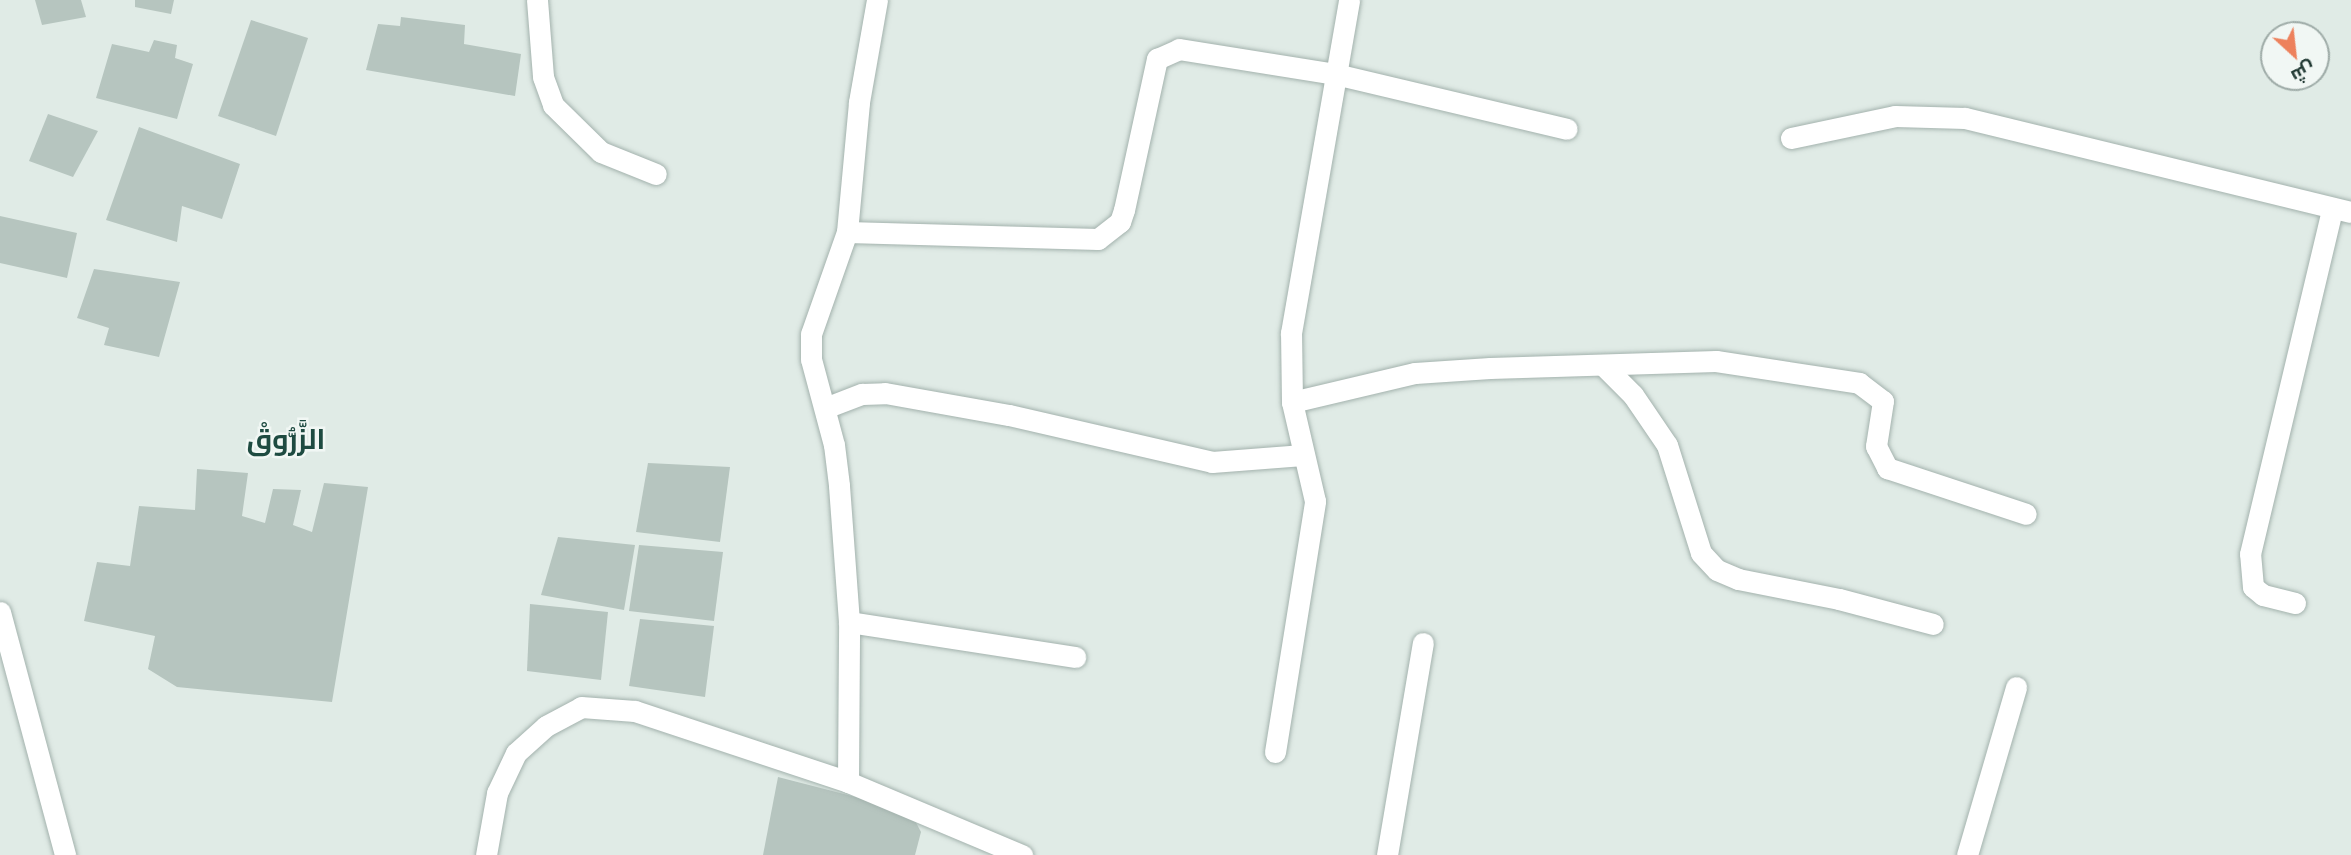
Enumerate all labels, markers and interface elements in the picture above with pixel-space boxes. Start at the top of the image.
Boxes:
north arrow [2260,21,2330,91]
text: ش [2286,55,2321,92]
district label: الزَّرُّوقْ [247,422,325,456]

